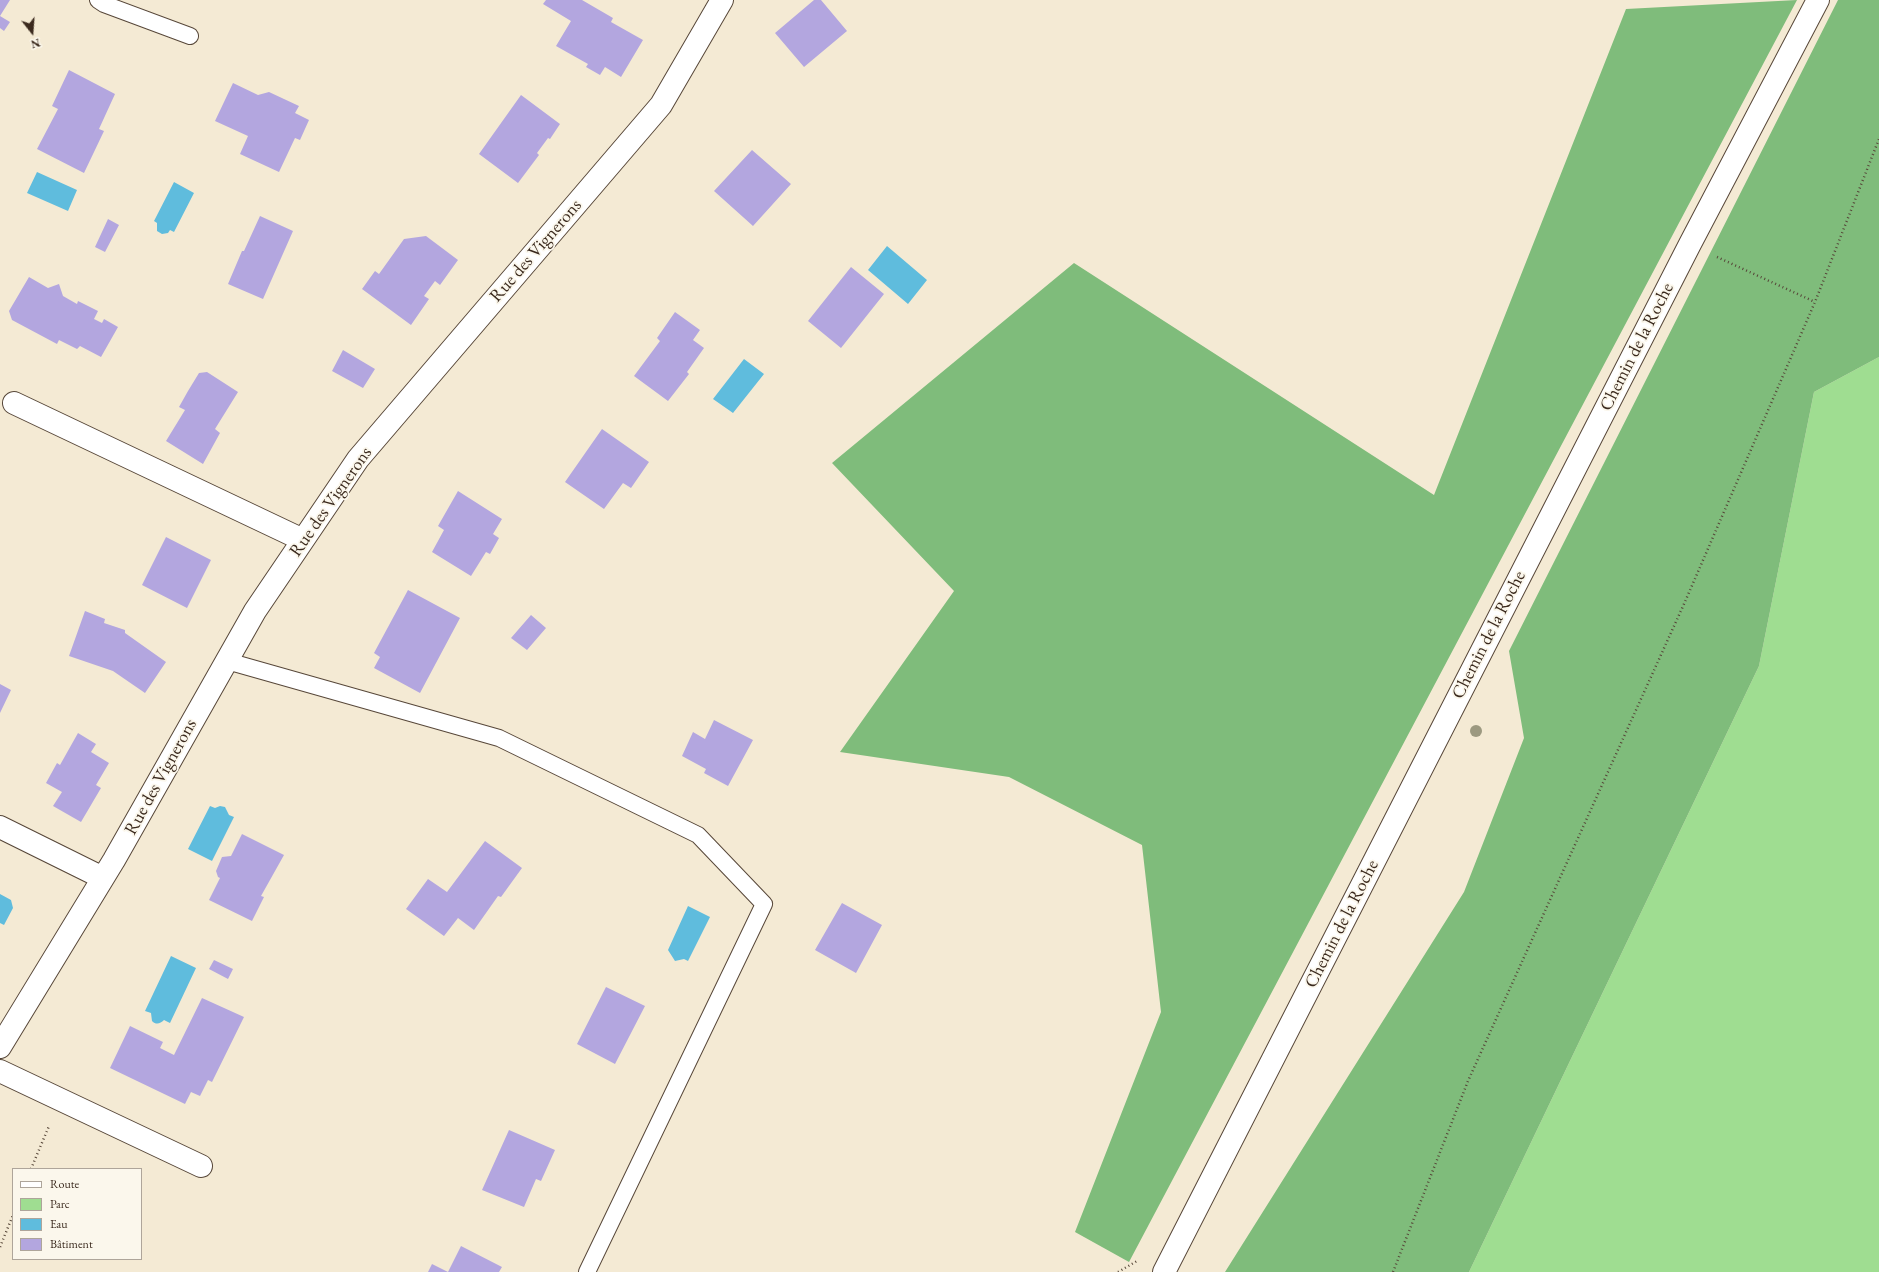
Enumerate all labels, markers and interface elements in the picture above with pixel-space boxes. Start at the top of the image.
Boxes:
north arrow [12,12,52,52]
text: N [29,35,42,51]
street label: Rue des Vignerons [485,195,587,307]
street label: Chemin de la Roche [1595,279,1679,415]
street label: Rue des Vignerons [285,443,377,561]
street label: Chemin de la Roche [1447,567,1531,703]
street label: Rue des Vignerons [120,715,202,839]
street label: Chemin de la Roche [1300,856,1384,992]
legend [12,1168,142,1260]
text: Route [50,1176,79,1192]
text: Parc [50,1196,70,1212]
text: Eau [50,1216,68,1232]
text: Bâtiment [50,1236,93,1252]

